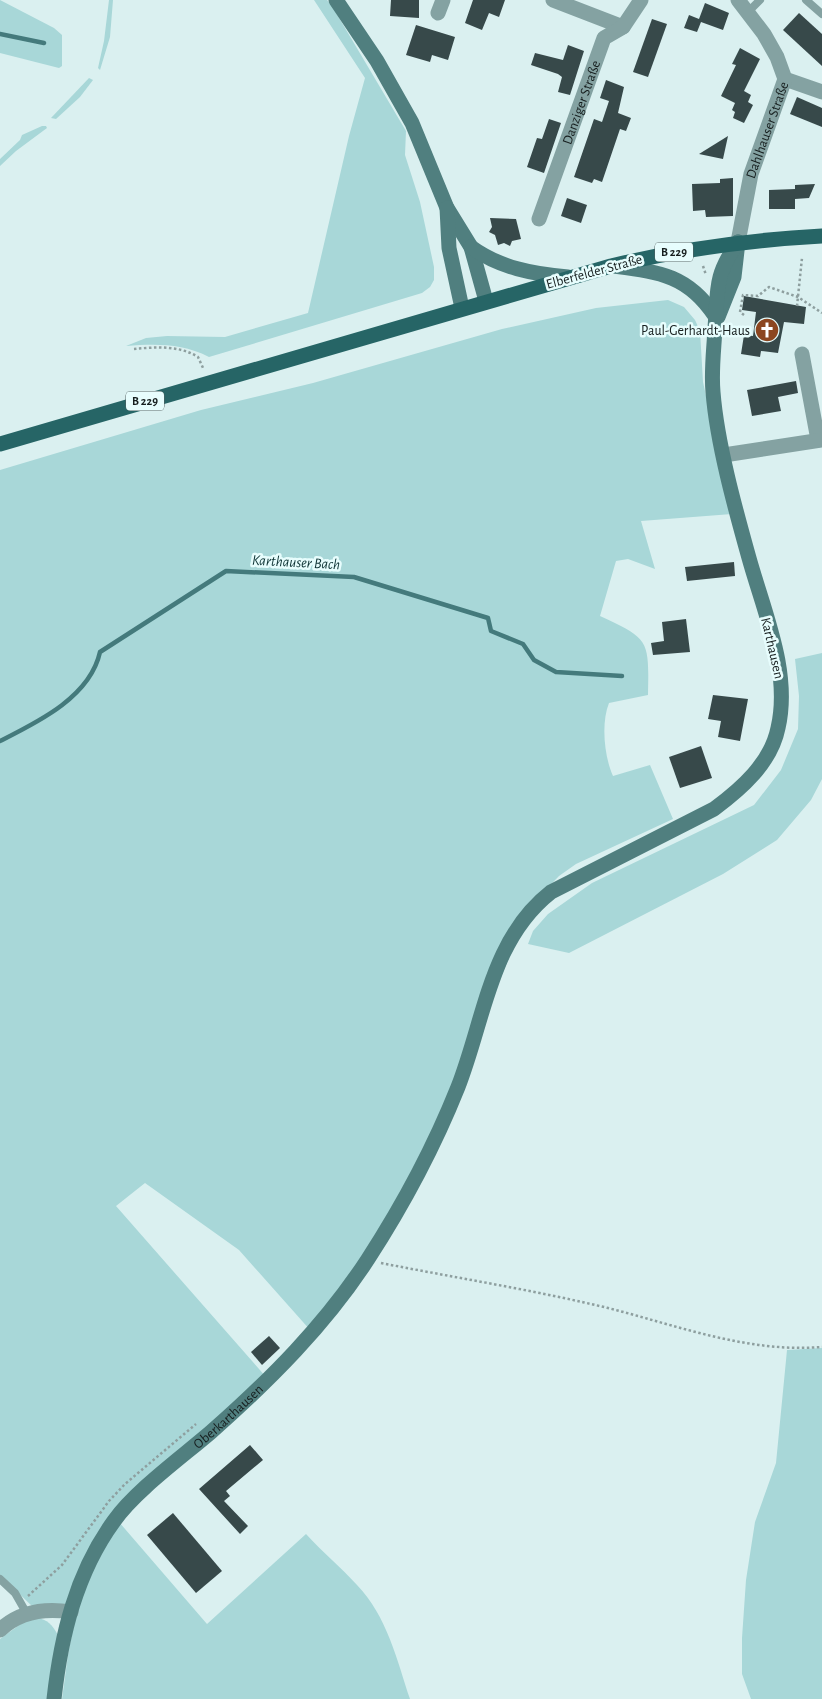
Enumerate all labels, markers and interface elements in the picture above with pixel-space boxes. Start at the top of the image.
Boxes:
street label: Danziger Straße [560,59,603,146]
street label: Dahlhauser Straße [744,80,791,181]
road number: B 229 [655,242,693,262]
street label: Elberfelder Straße [545,252,644,292]
church icon: Paul-Gerhardt-Haus [754,317,780,343]
place label: Paul-Gerhardt-Haus [641,324,750,338]
road number: B 229 [126,392,164,411]
water label: Karthauser Bach [252,553,340,572]
street label: Karthausen [758,616,786,680]
street label: Oberkarthausen [191,1382,266,1452]

